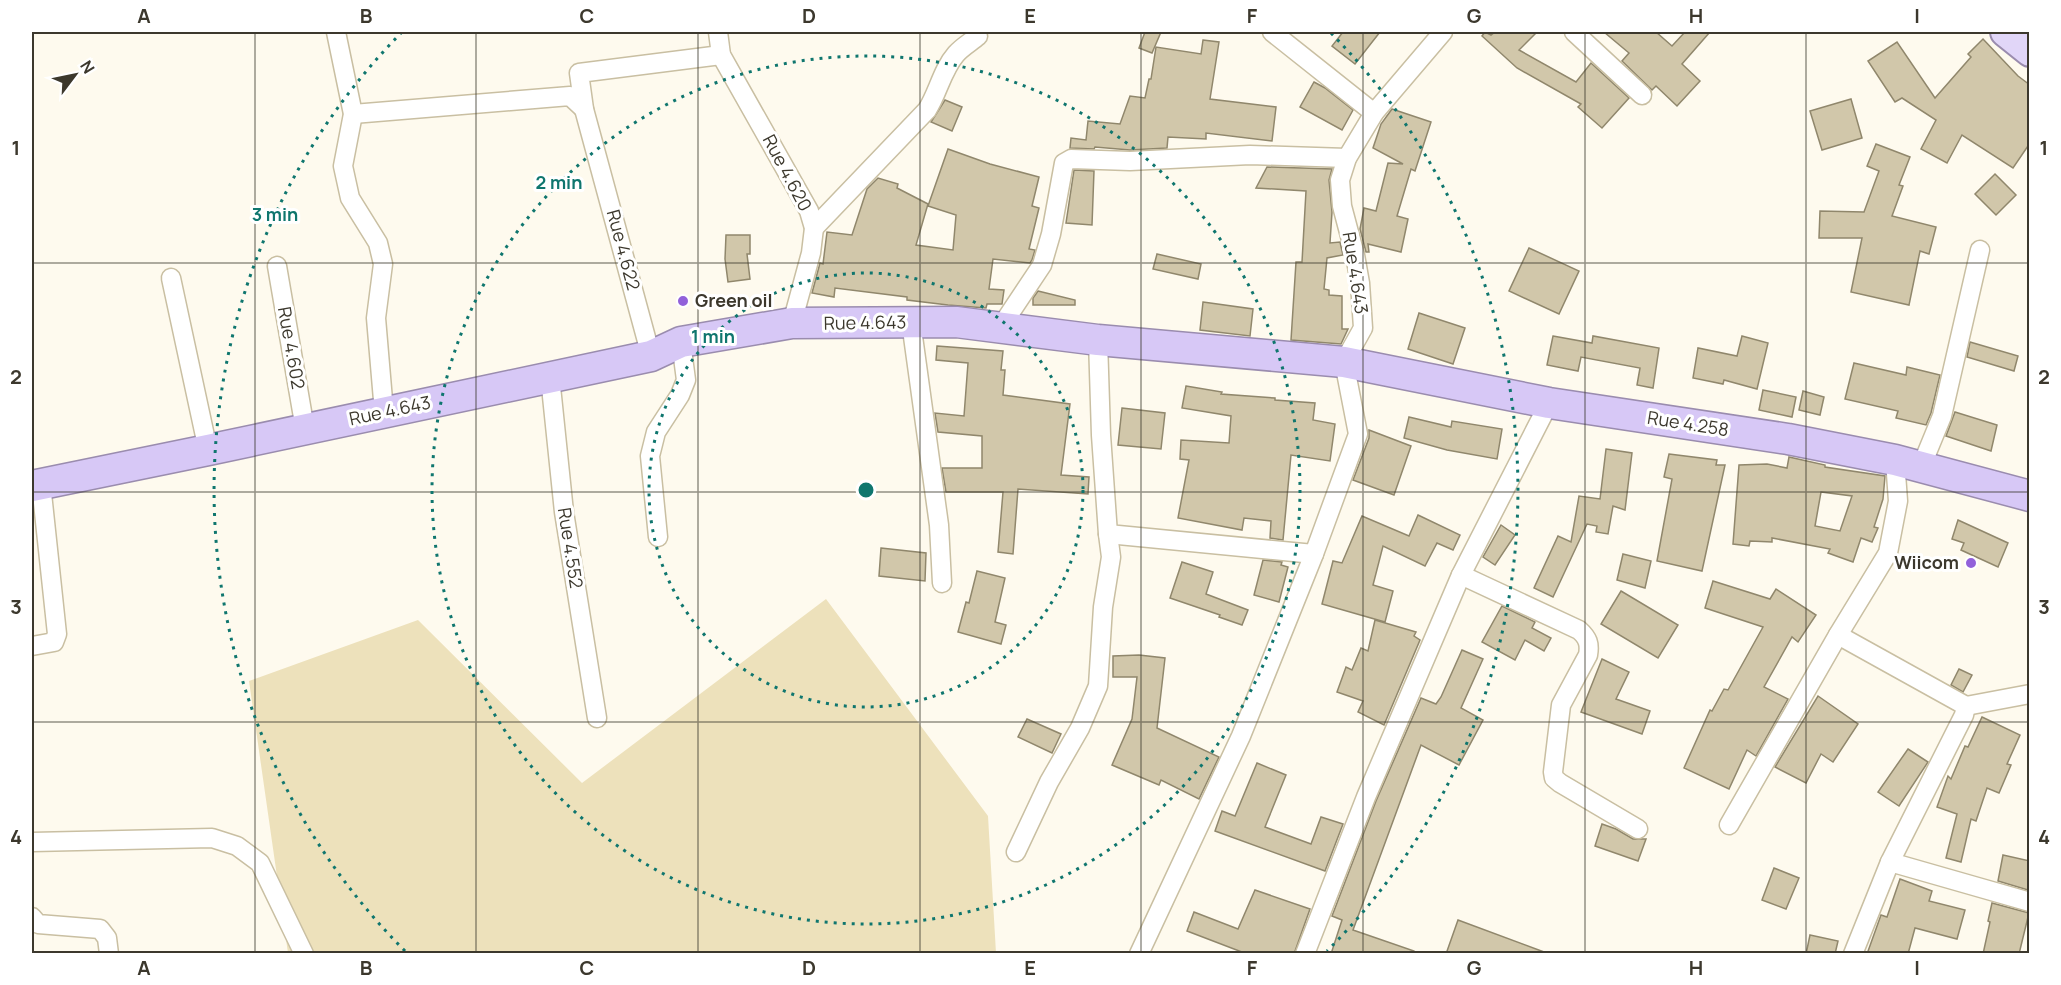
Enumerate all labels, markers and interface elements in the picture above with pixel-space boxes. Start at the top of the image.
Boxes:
text: A [137,2,151,29]
text: B [360,2,373,29]
text: C [580,2,594,29]
text: D [802,2,816,29]
text: E [1024,2,1036,29]
text: F [1247,2,1258,29]
text: G [1467,2,1482,29]
text: H [1689,2,1703,29]
text: I [1914,2,1920,29]
north arrow [45,45,105,105]
text: N [75,56,100,78]
street label: Rue 4.620 [758,130,818,215]
text: 1 [12,134,20,161]
text: 1 [2040,134,2048,161]
text: 2 min [536,170,582,194]
text: 3 min [252,202,298,226]
street label: Rue 4.622 [602,207,646,293]
street label: Rue 4.643 [1338,230,1374,316]
place label: Green oil [695,288,773,312]
marker: Green oil [676,294,690,308]
street label: Rue 4.602 [273,305,311,391]
street label: Rue 4.643 [823,309,907,335]
text: 1 min [691,324,735,348]
text: 2 [10,363,22,390]
text: 2 [2038,363,2050,390]
street label: Rue 4.643 [347,390,433,430]
street label: Rue 4.258 [1646,405,1731,441]
centre of rings [856,480,876,500]
street label: Rue 4.552 [553,506,589,590]
place label: Wiicom [1894,550,1959,574]
marker: Wiicom [1964,556,1978,570]
text: 3 [10,593,22,620]
text: 3 [2038,593,2050,620]
text: 4 [10,823,22,850]
text: 4 [2038,823,2050,850]
text: A [137,954,151,981]
text: B [360,954,373,981]
text: C [580,954,594,981]
text: D [802,954,816,981]
text: E [1024,954,1036,981]
text: F [1247,954,1258,981]
text: G [1467,954,1482,981]
text: H [1689,954,1703,981]
text: I [1914,954,1920,981]

